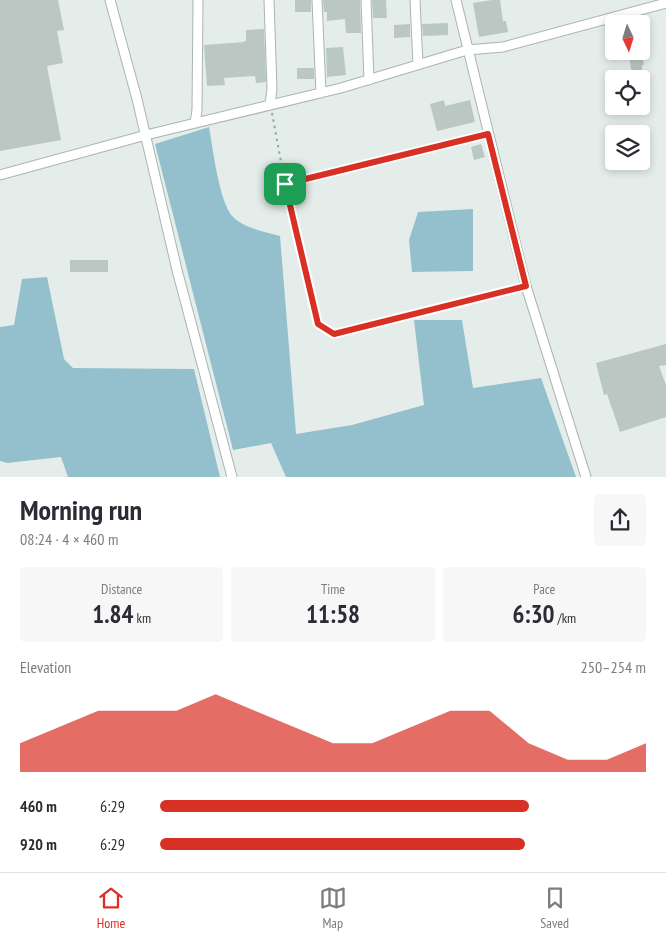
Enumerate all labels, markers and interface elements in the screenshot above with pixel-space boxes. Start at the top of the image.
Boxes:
north arrow [605,15,650,60]
map controls [605,15,650,170]
button: locate [605,70,650,115]
button: layers [605,125,650,170]
pin [264,163,306,205]
icon: arrive [271,170,299,198]
text: Morning run [20,491,142,528]
button: share [594,494,646,546]
text: 08:24 · 4 × 460 m [20,529,118,549]
text: Distance [101,580,142,598]
text: Time [321,580,345,598]
text: Pace [533,580,555,598]
text: 1.84 [92,598,133,630]
text: 11:58 [306,598,360,630]
text: 6:30 [512,598,555,630]
text: km [133,609,151,627]
text: /km [555,609,576,627]
text: Elevation [20,657,71,677]
text: 250–254 m [581,657,646,677]
text: 460 m [20,796,57,816]
text: 6:29 [100,796,125,816]
text: 920 m [20,834,57,854]
text: 6:29 [100,834,125,854]
tab: Home [97,884,125,932]
tab: Map [319,884,347,932]
tab: Saved [540,884,569,932]

